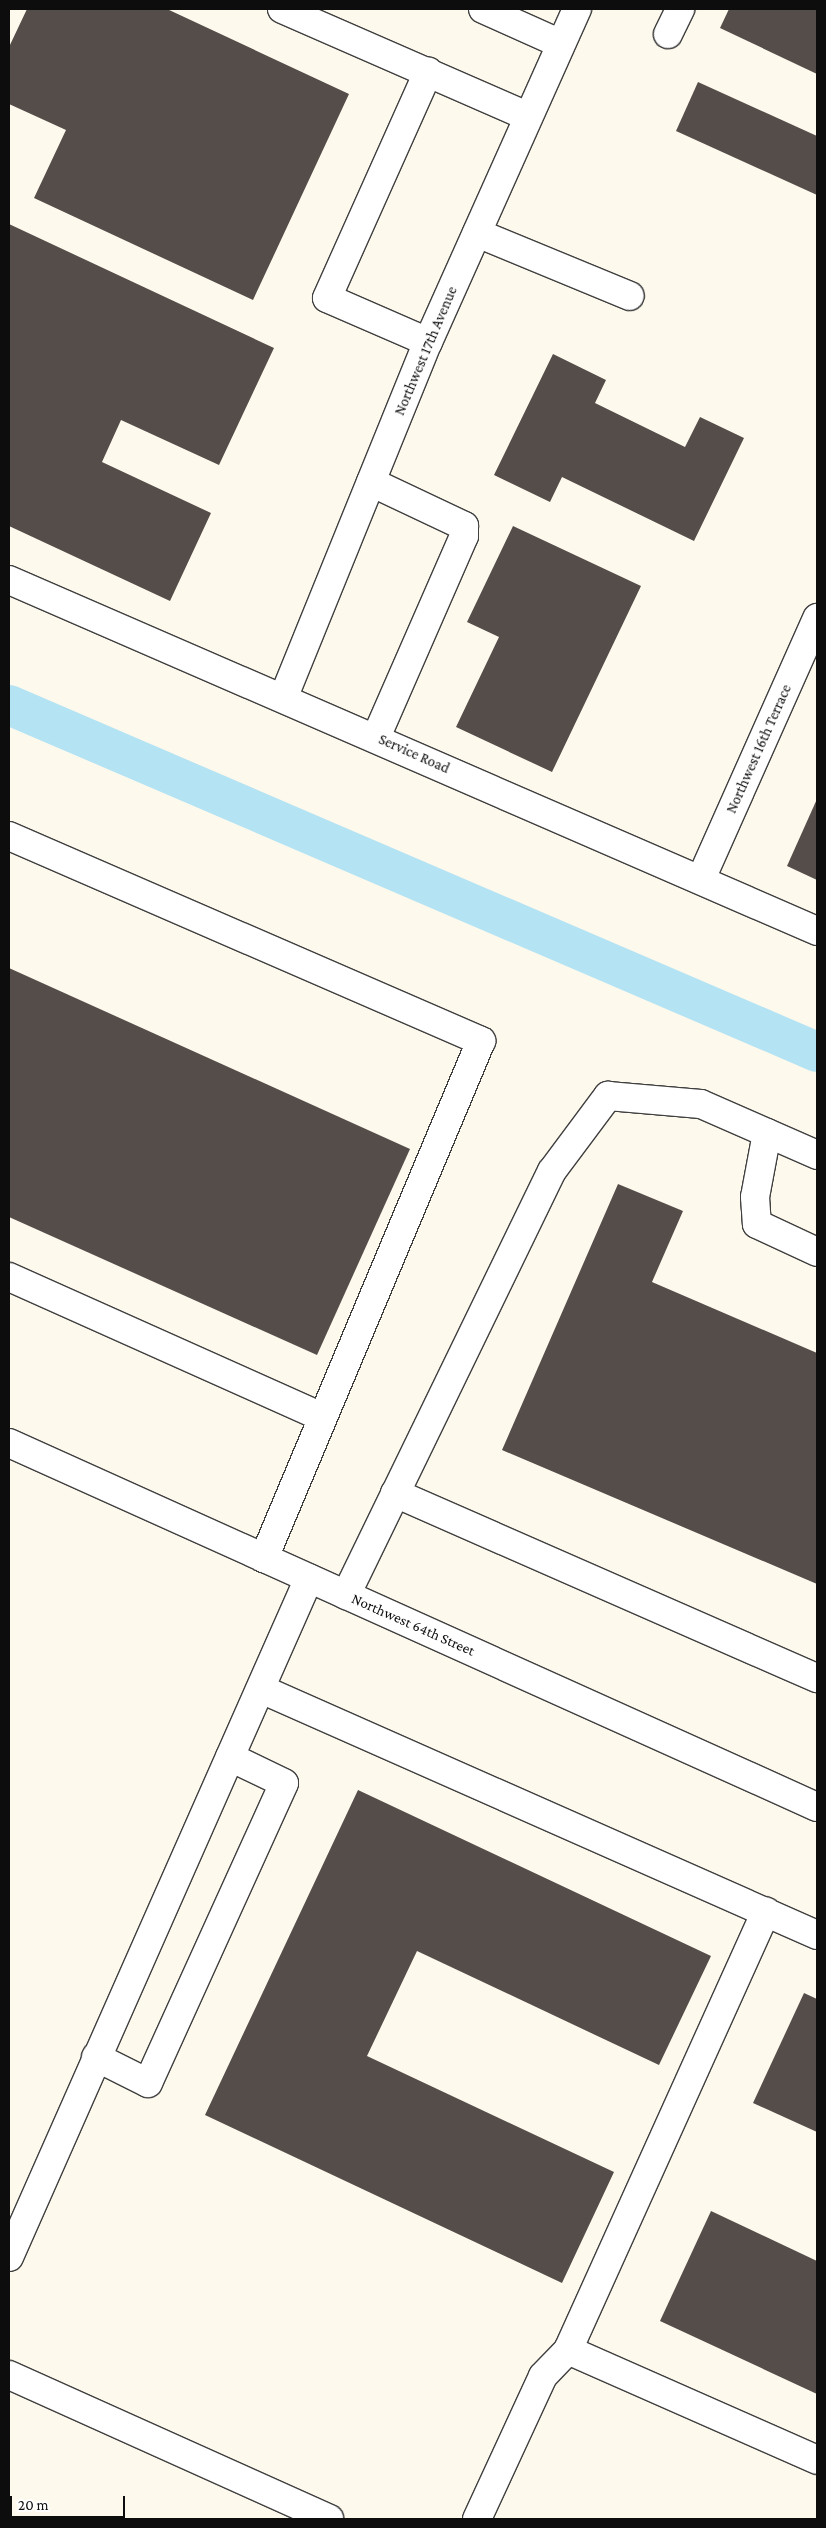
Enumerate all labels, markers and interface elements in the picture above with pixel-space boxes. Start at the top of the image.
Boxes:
street label: Northwest 17th Avenue [391,284,461,418]
street label: Northwest 16th Terrace [722,682,796,816]
street label: Service Road [376,730,452,778]
street label: Northwest 64th Street [349,1590,477,1660]
scale bar [12,2486,128,2518]
text: 20 m [18,2497,49,2513]

